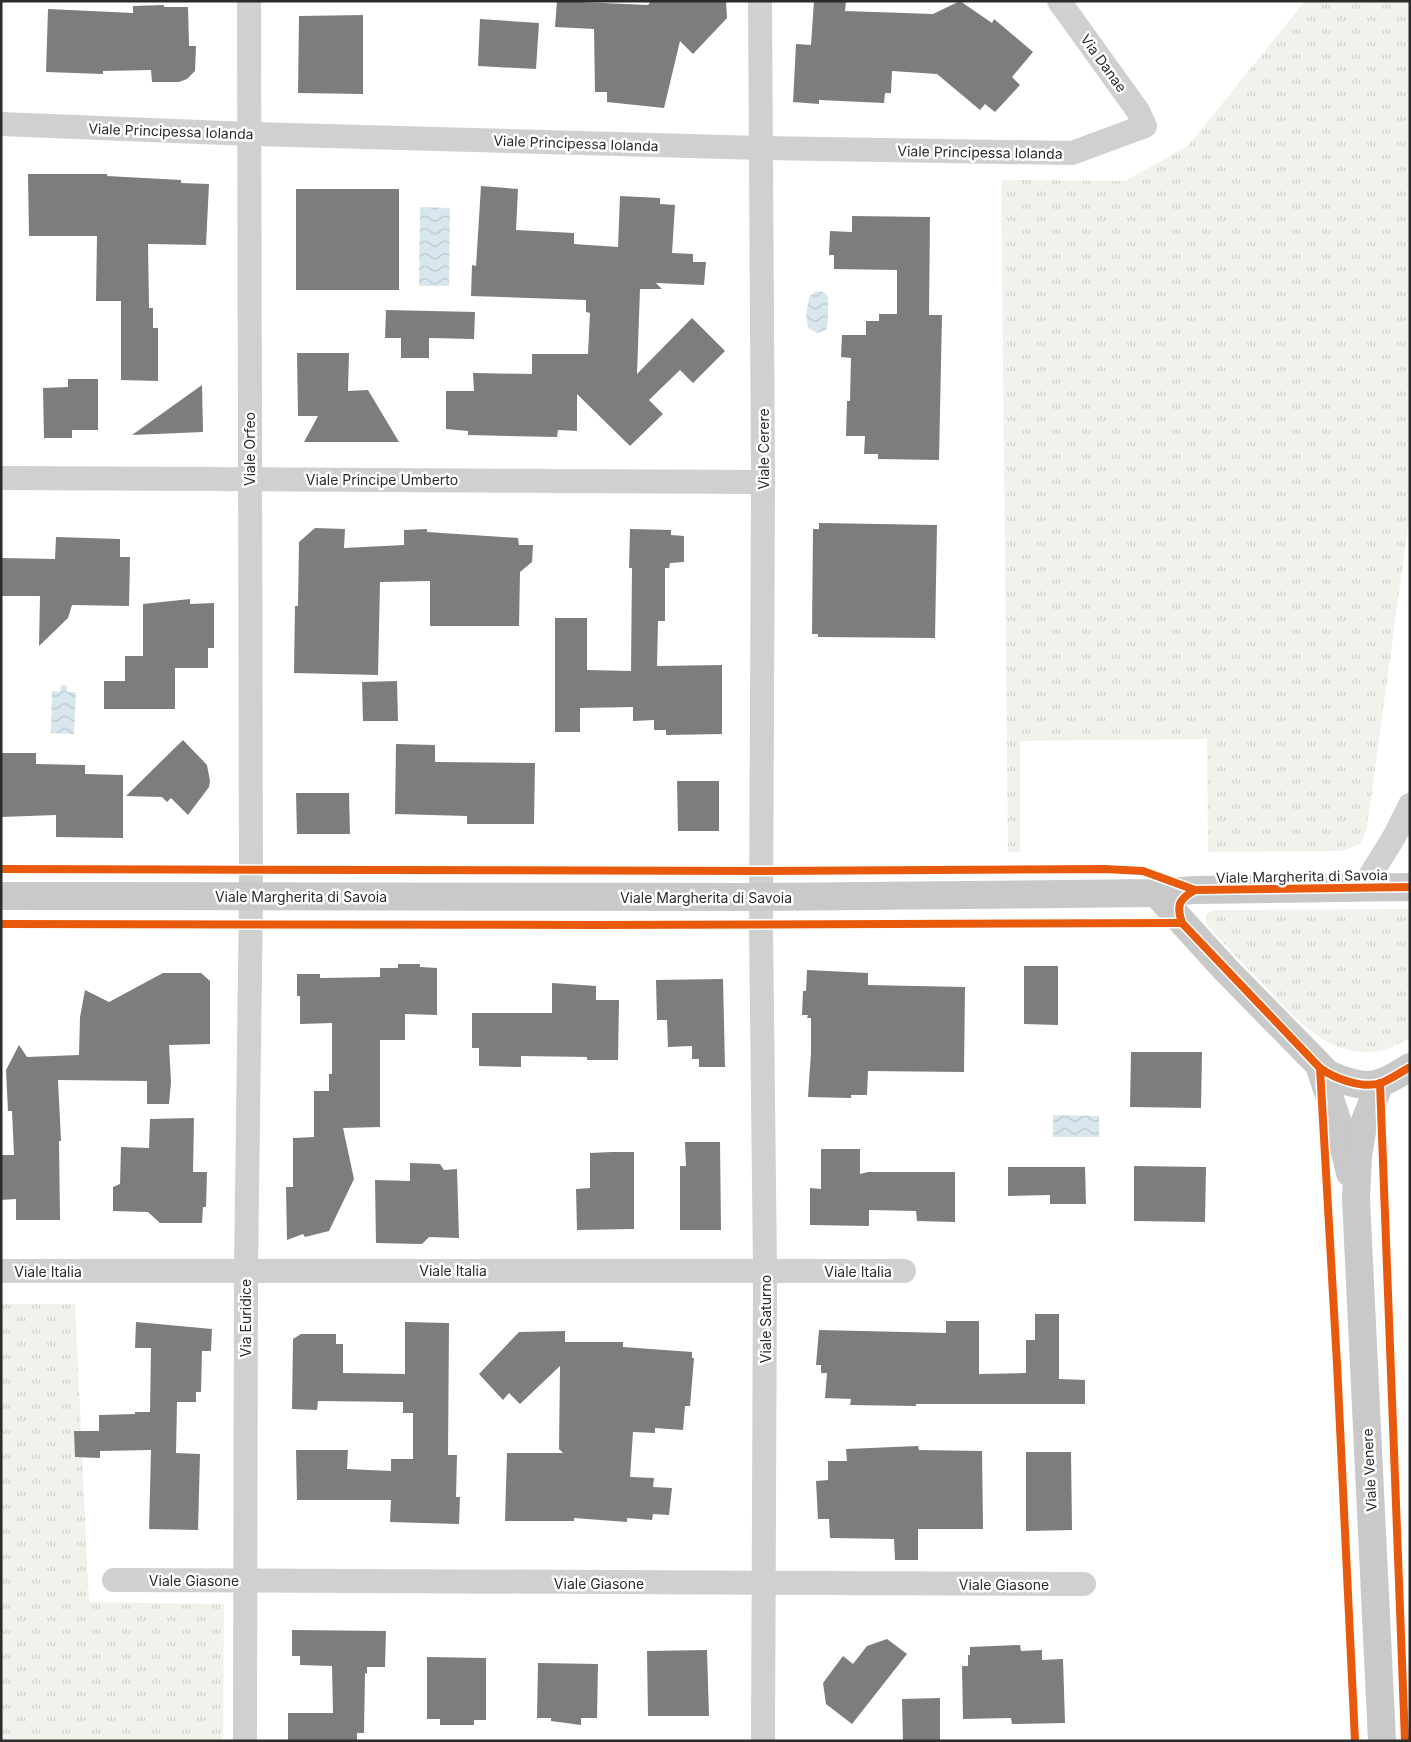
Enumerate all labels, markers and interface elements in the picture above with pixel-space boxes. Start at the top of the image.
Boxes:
street label: Via Danae [1077,31,1131,95]
street label: Viale Principessa Iolanda [88,120,254,142]
street label: Viale Principessa Iolanda [493,132,659,154]
street label: Viale Principessa Iolanda [897,142,1063,162]
street label: Viale Cerere [755,408,772,490]
street label: Viale Orfeo [241,412,258,486]
street label: Viale Principe Umberto [306,471,458,488]
street label: Viale Margherita di Savoia [1216,866,1388,886]
street label: Viale Margherita di Savoia [215,888,387,905]
street label: Viale Margherita di Savoia [620,889,792,906]
street label: Viale Italia [419,1262,487,1279]
street label: Viale Italia [14,1263,82,1280]
street label: Viale Italia [824,1263,892,1280]
street label: Viale Saturno [757,1275,774,1363]
street label: Via Euridice [237,1279,254,1357]
street label: Viale Venere [1358,1428,1380,1512]
street label: Viale Giasone [149,1572,239,1589]
street label: Viale Giasone [554,1575,644,1592]
street label: Viale Giasone [959,1576,1049,1593]

